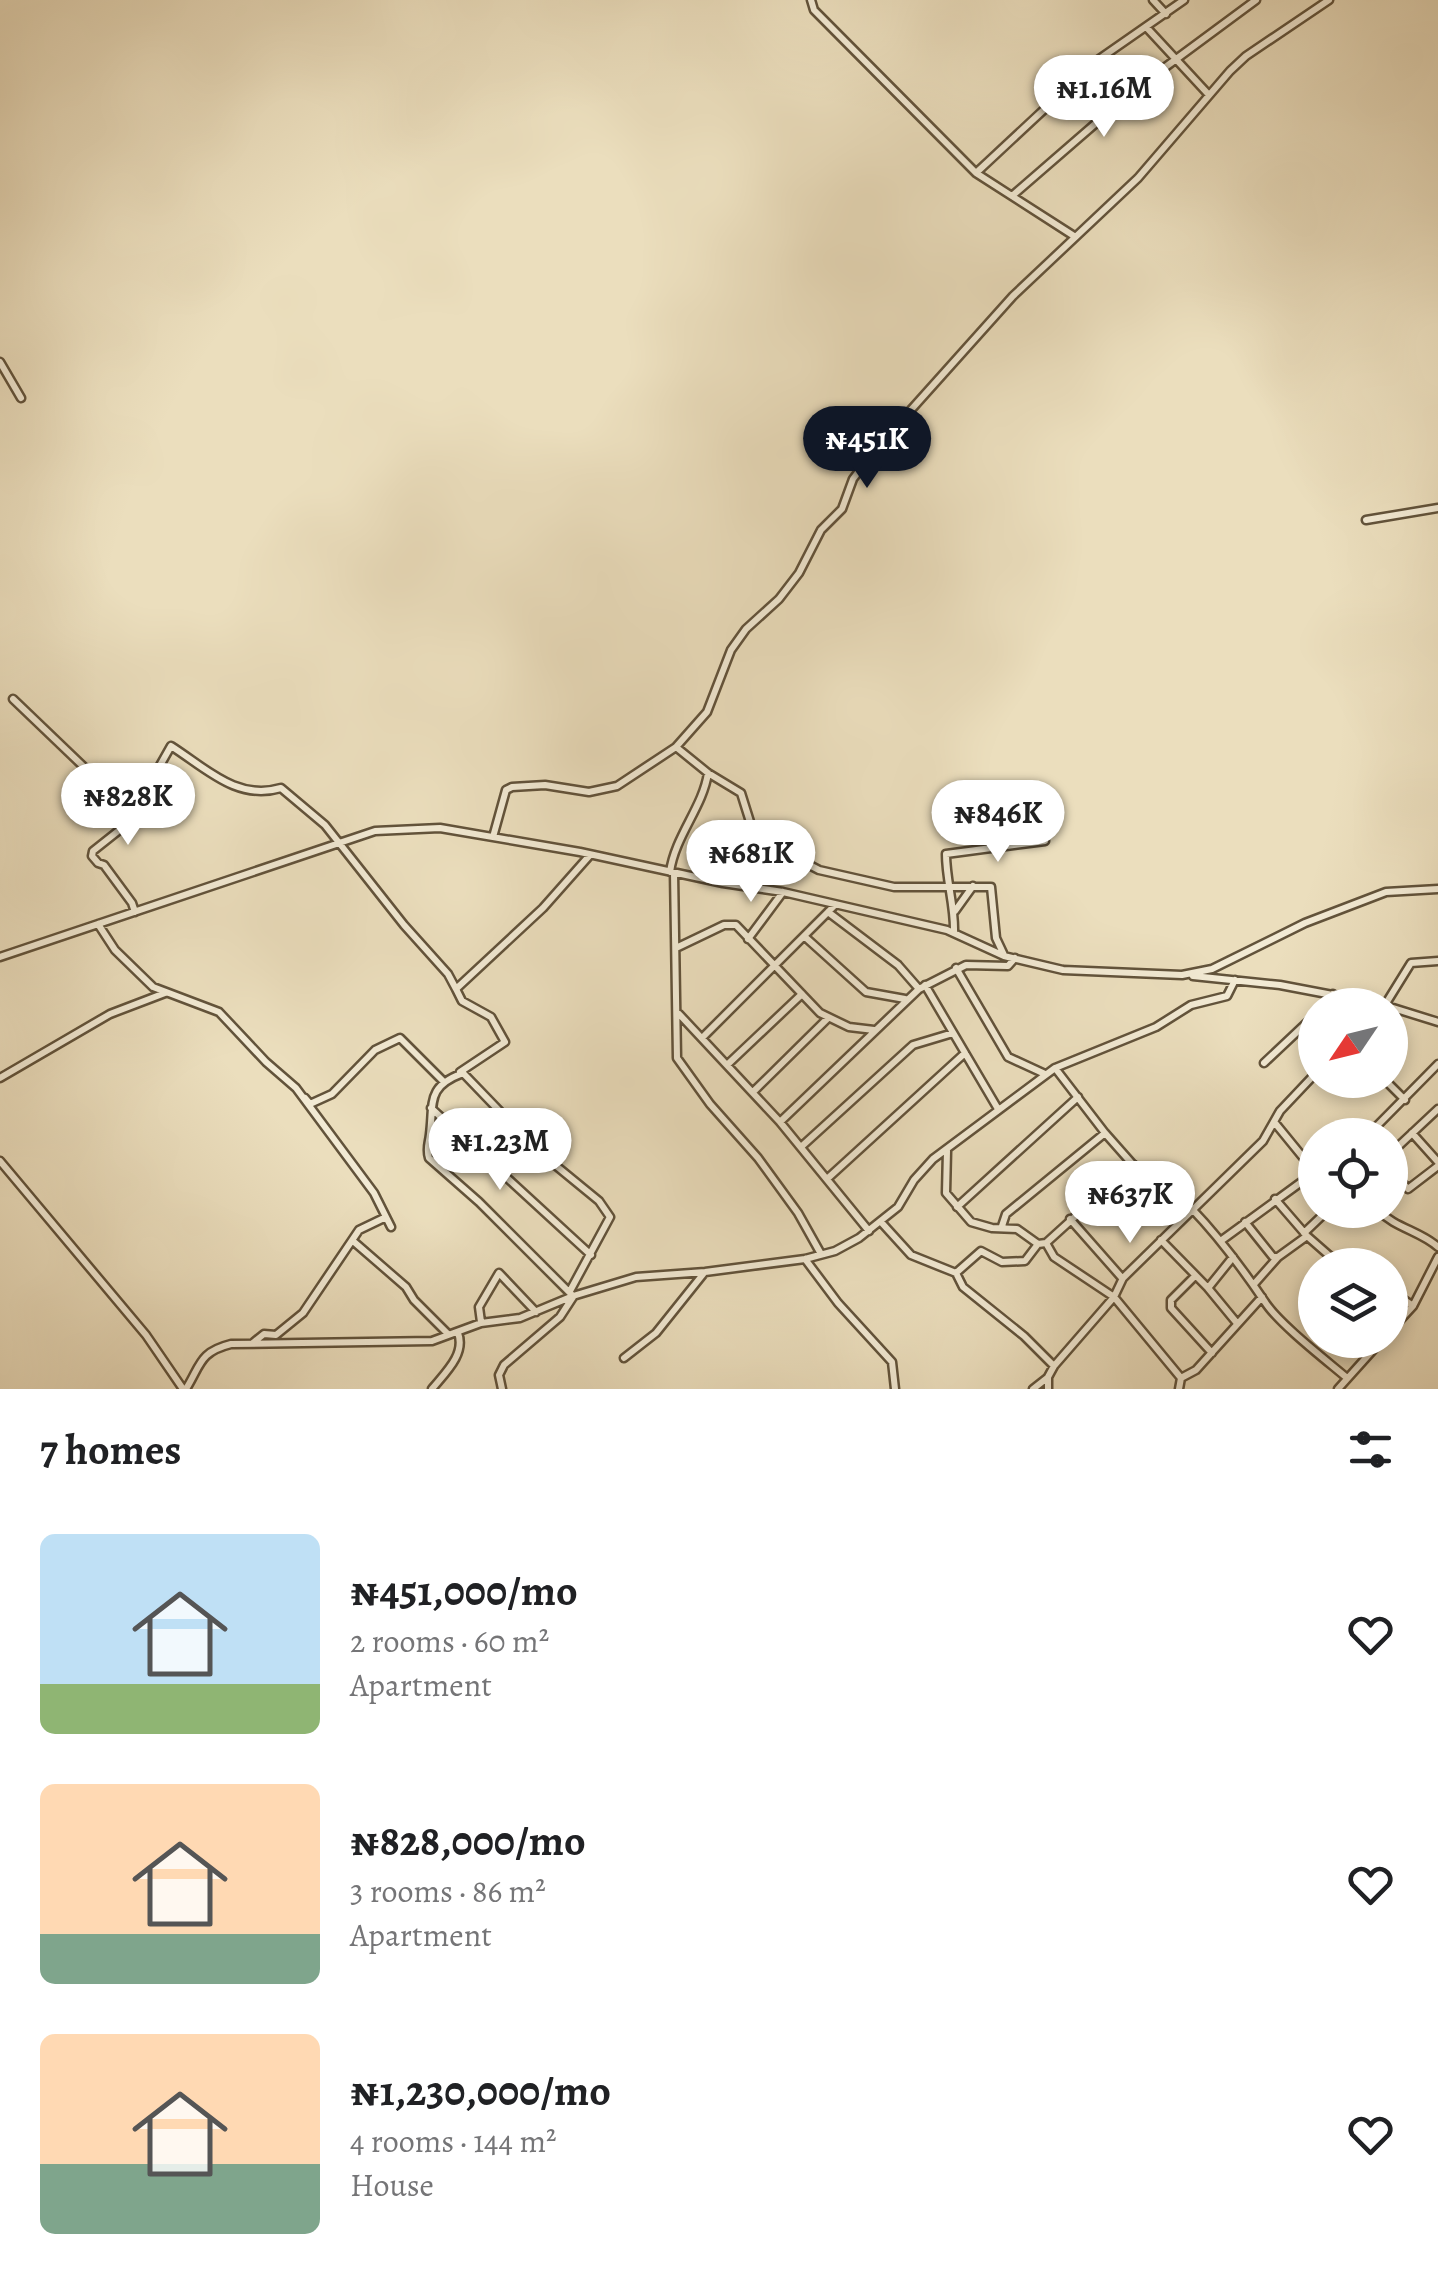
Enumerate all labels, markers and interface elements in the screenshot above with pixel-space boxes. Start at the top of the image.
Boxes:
pin: ₦1.16M [1023,55,1185,140]
text: ₦1.16M [1056,65,1152,109]
pin: ₦451K [797,406,937,491]
text: ₦451K [825,416,909,460]
pin: ₦828K [58,763,198,848]
text: ₦828K [83,773,173,817]
pin: ₦846K [928,780,1068,865]
text: ₦846K [954,790,1042,834]
pin: ₦681K [681,820,821,905]
text: ₦681K [708,830,794,874]
north arrow [1298,988,1408,1098]
map controls [1298,988,1408,1358]
pin: ₦1.23M [419,1108,581,1193]
text: ₦1.23M [451,1118,549,1162]
button: locate [1298,1118,1408,1228]
pin: ₦637K [1060,1161,1200,1246]
text: ₦637K [1087,1171,1173,1215]
button: layers [1298,1248,1408,1358]
text: 7 homes [40,1421,181,1478]
icon: filters [1343,1422,1398,1477]
text: ₦451,000/mo [350,1562,578,1619]
icon: home [120,1574,240,1694]
icon: heart [1343,1607,1398,1662]
text: 2 rooms · 60 m² [350,1619,549,1663]
text: Apartment [350,1663,492,1707]
text: ₦828,000/mo [350,1812,586,1869]
icon: home [120,1824,240,1944]
icon: heart [1343,1857,1398,1912]
text: 3 rooms · 86 m² [350,1869,546,1913]
text: Apartment [350,1913,492,1957]
text: ₦1,230,000/mo [350,2062,611,2119]
icon: home [120,2074,240,2194]
icon: heart [1343,2107,1398,2162]
text: 4 rooms · 144 m² [350,2119,557,2163]
text: House [350,2163,434,2207]

